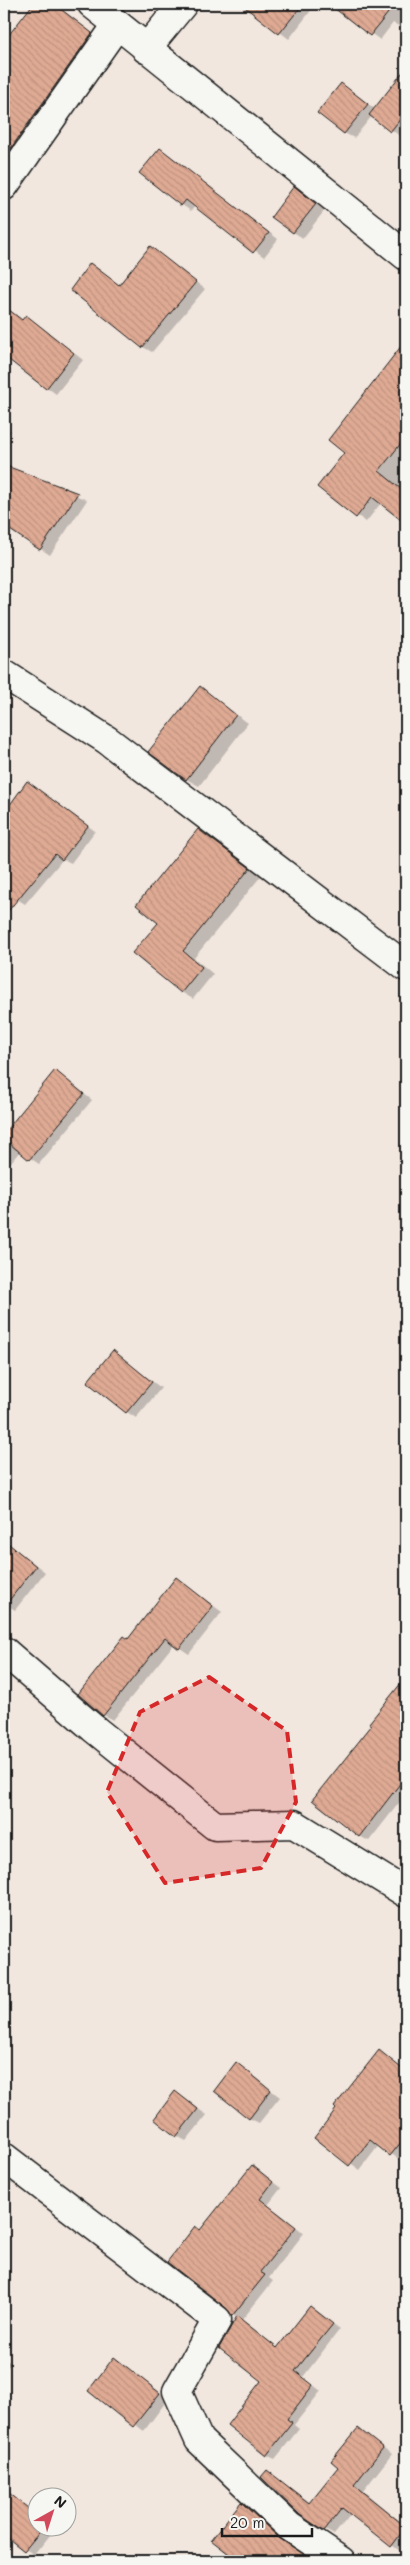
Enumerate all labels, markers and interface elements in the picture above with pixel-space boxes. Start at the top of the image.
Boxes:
north arrow [28,2488,78,2538]
text: N [50,2491,71,2512]
scale bar [222,2505,312,2537]
text: 20 m [230,2512,264,2532]

